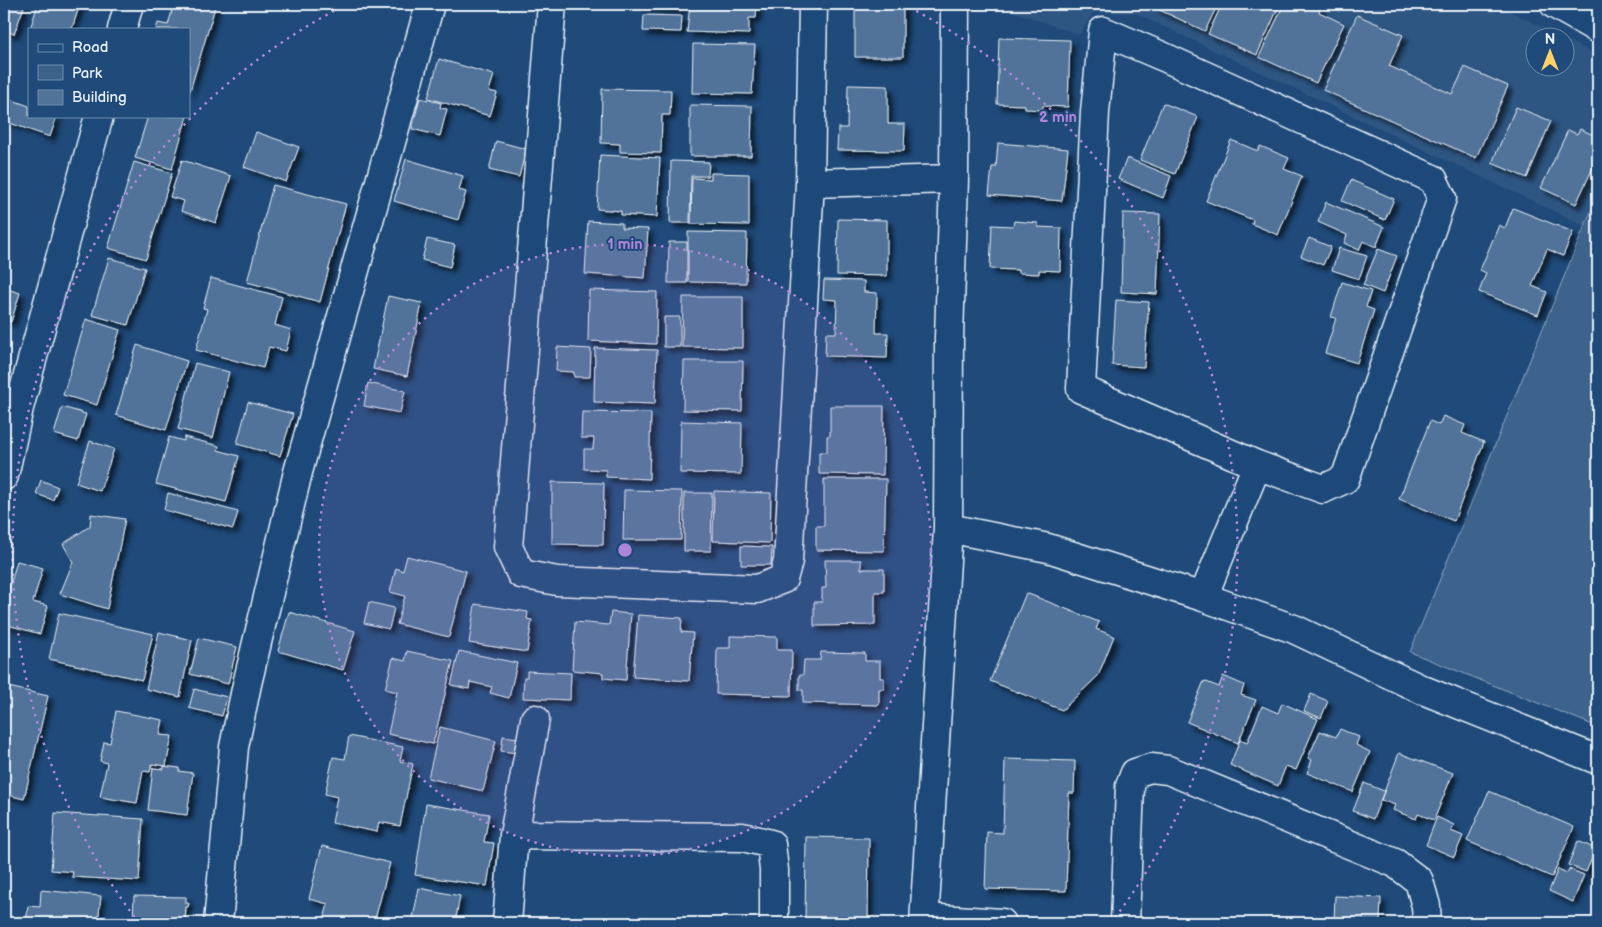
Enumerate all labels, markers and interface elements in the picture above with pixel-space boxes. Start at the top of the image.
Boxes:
legend [28,28,190,118]
north arrow [1524,28,1574,78]
text: N [1545,31,1555,48]
text: Road [72,38,108,57]
text: Park [72,64,103,83]
text: Building [72,88,127,107]
text: 2 min [1039,108,1077,127]
text: 1 min [607,235,643,254]
centre of rings [616,541,634,559]

